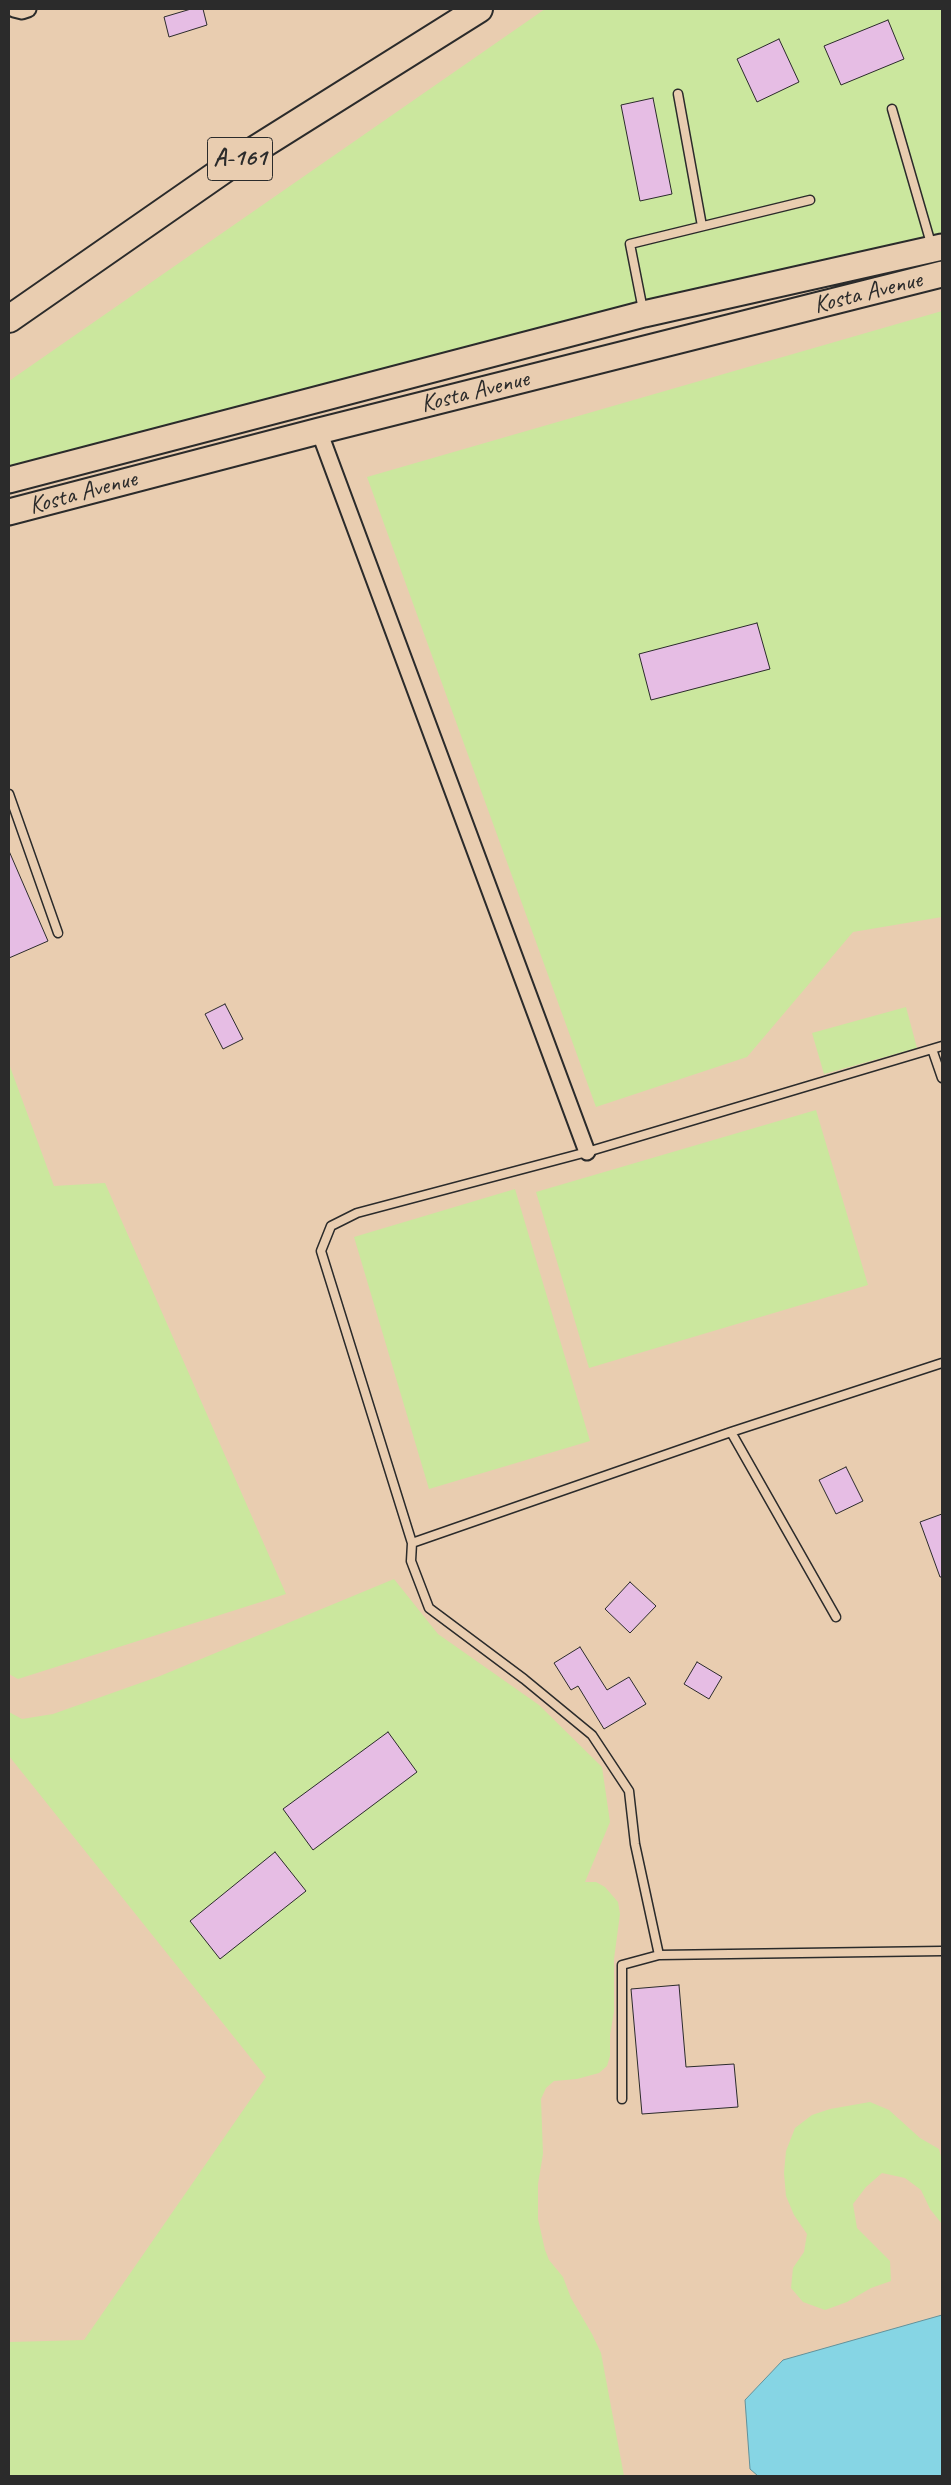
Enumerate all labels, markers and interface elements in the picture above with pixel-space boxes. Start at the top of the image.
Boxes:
road number: А-161 [208,138,272,180]
street label: Kosta Avenue [811,265,925,321]
street label: Kosta Avenue [418,364,532,420]
street label: Kosta Avenue [26,464,140,522]

